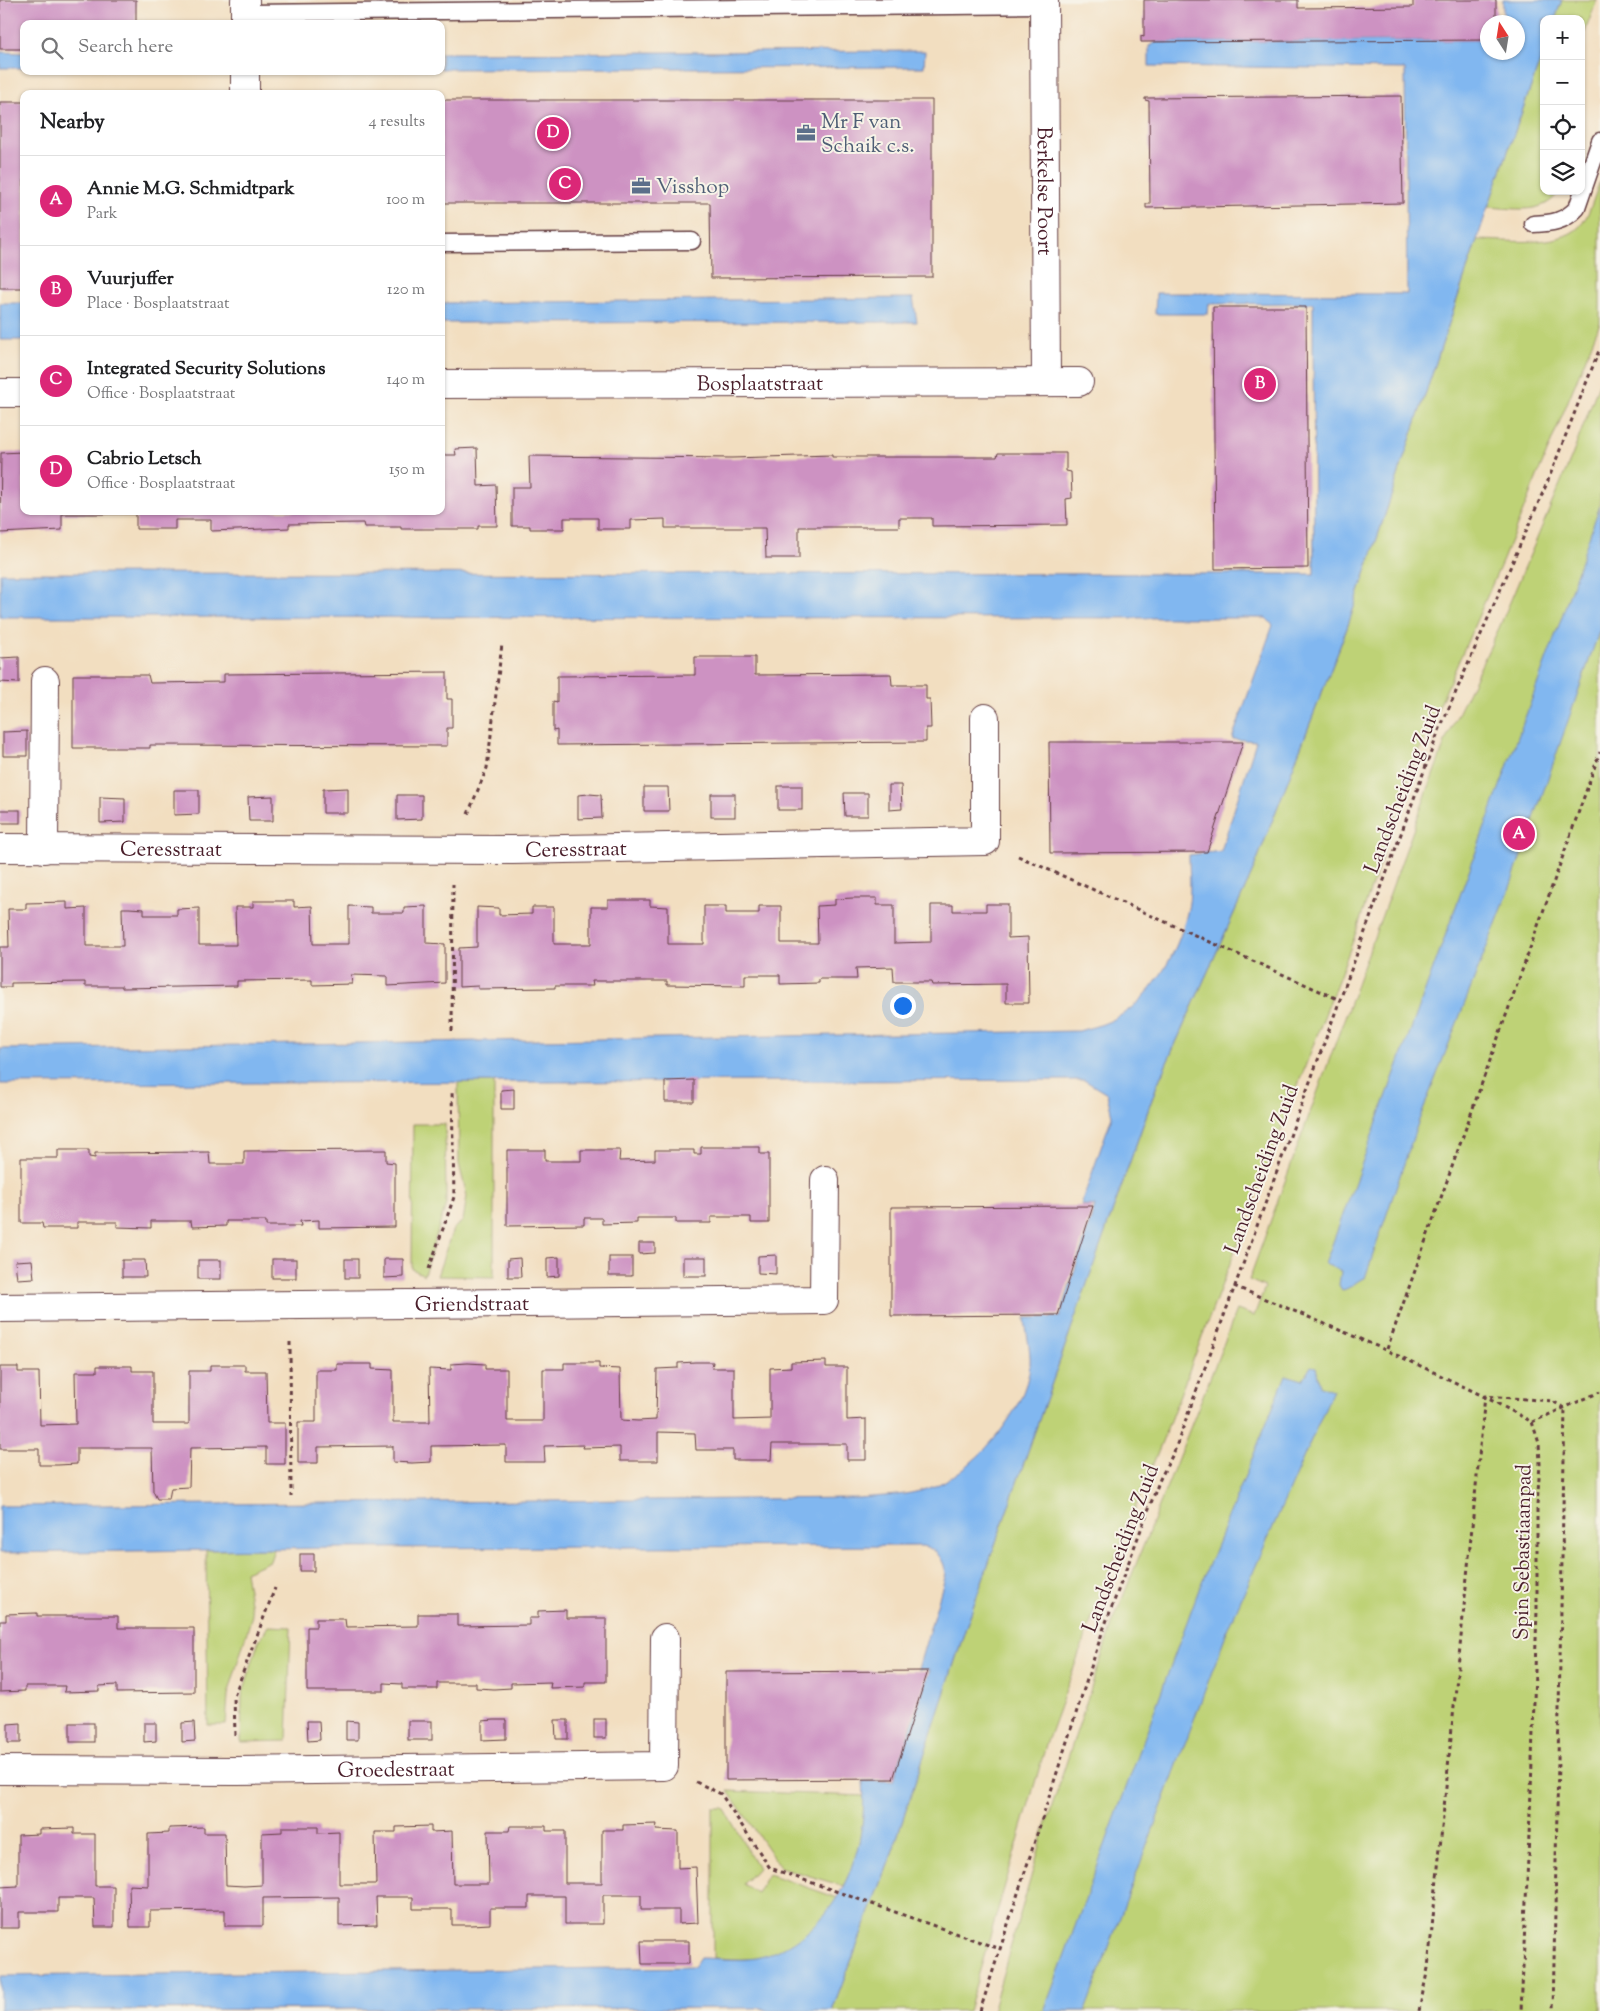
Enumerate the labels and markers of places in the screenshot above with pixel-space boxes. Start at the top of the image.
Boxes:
place label: Mr F van Schaik c.s. [821,108,915,162]
pin: D [537,114,569,152]
office icon: Mr F van Schaik c.s. [795,122,817,144]
pin: C [549,165,581,203]
place label: Visshop [656,173,729,203]
office icon: Visshop [630,175,652,197]
pin: B [1244,365,1276,403]
pin: A [1503,815,1535,853]

